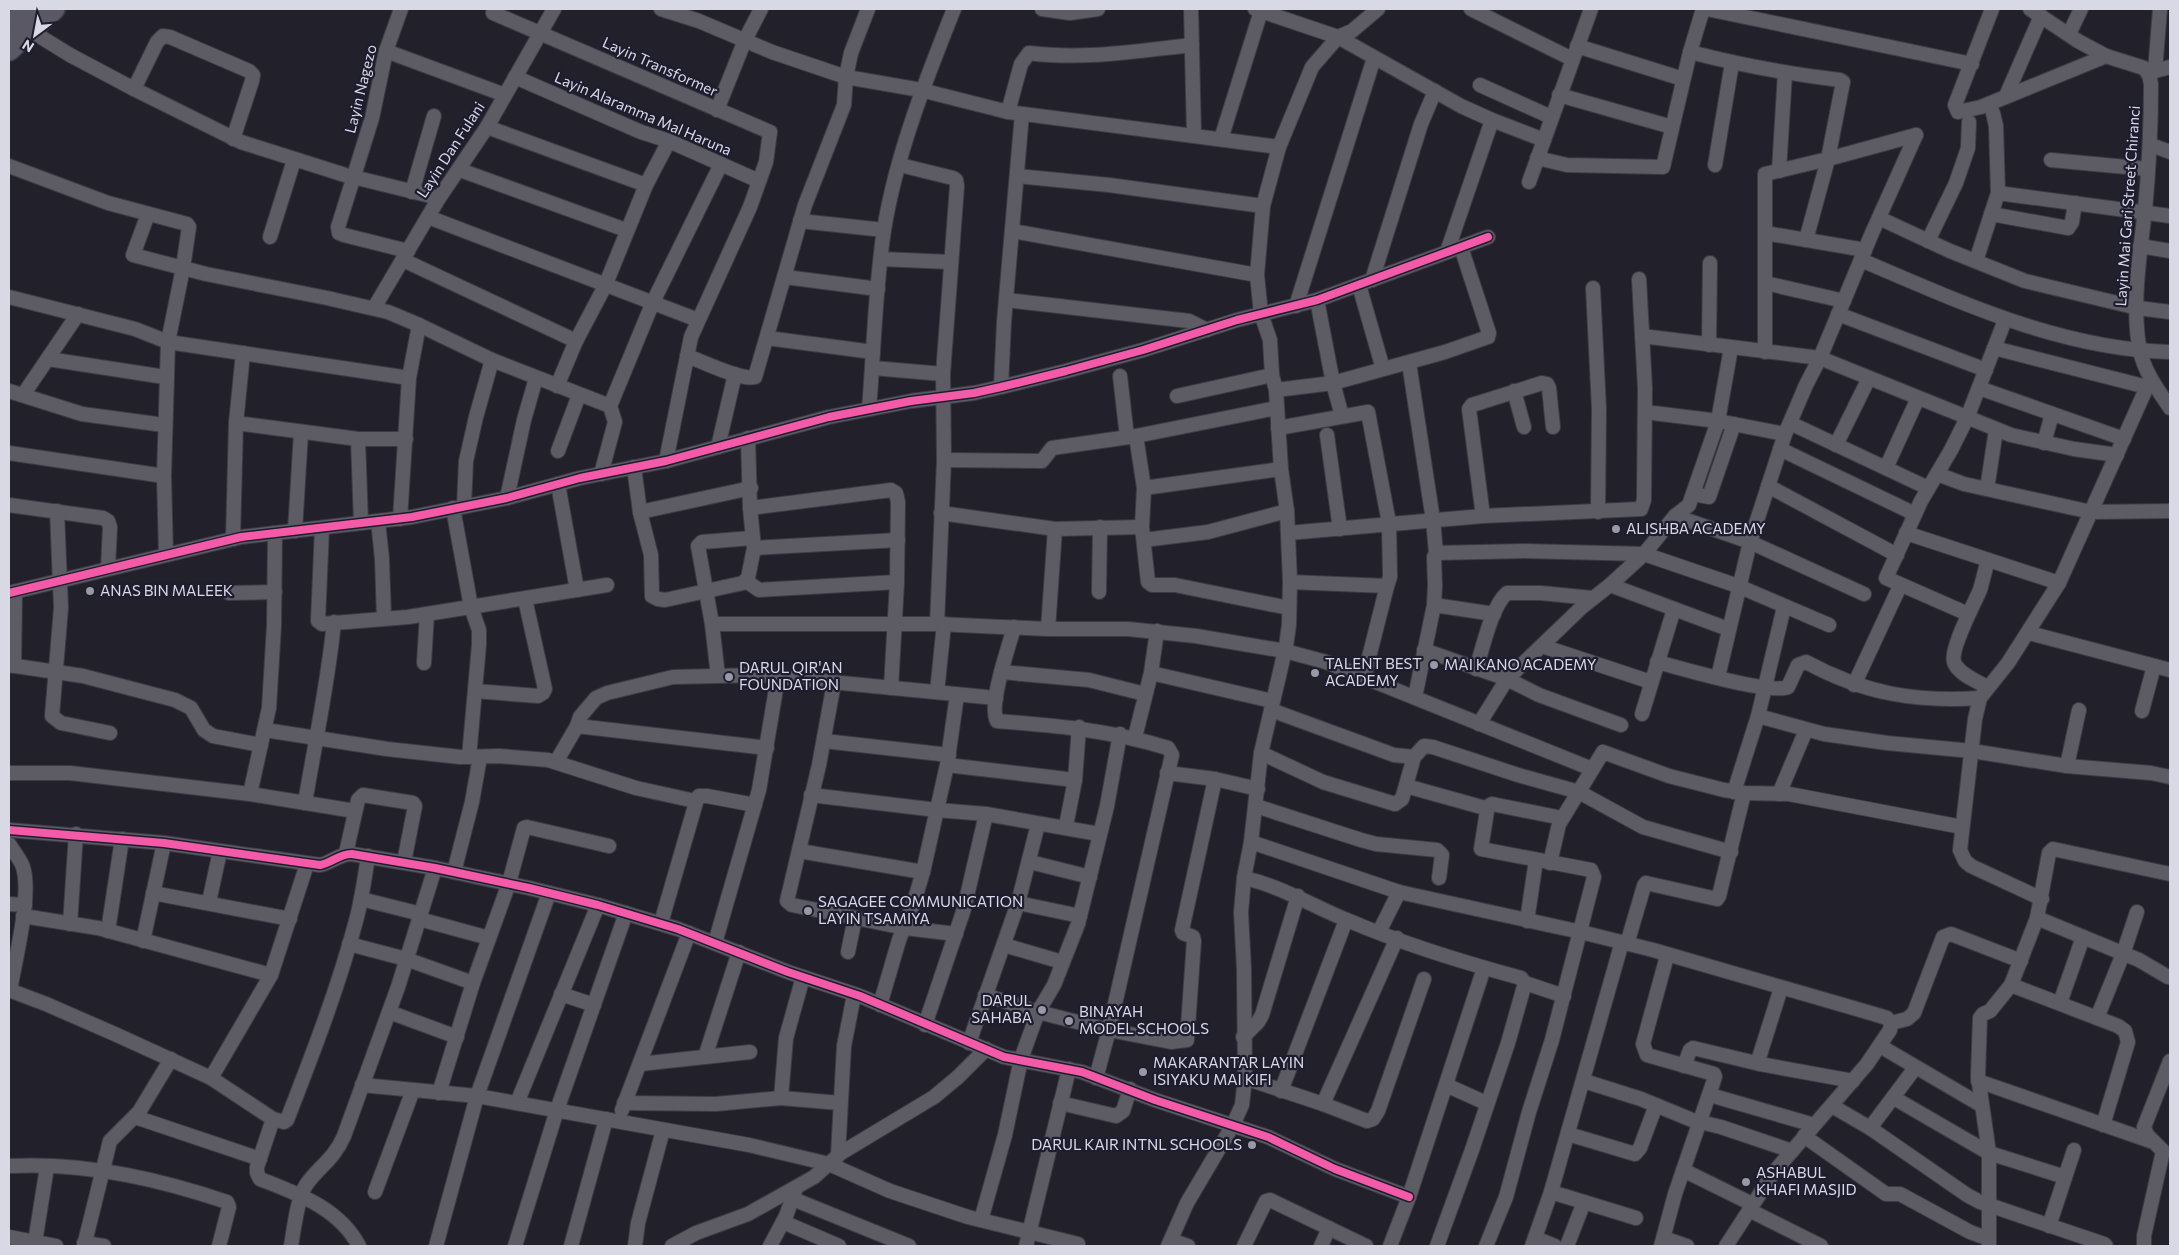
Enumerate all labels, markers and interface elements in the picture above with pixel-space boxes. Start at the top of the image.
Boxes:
north arrow [10,10,60,60]
street label: Layin Transformer [600,33,721,100]
text: N [19,36,37,56]
street label: Layin Nagezo [340,43,380,135]
street label: Layin Alaramma Mal Haruna [552,68,735,159]
street label: Layin Dan Fulani [413,98,488,201]
street label: Layin Mai Gari Street Chiranci [2111,105,2143,307]
place label: ALISHBA ACADEMY [1626,519,1766,537]
marker: ALISHBA ACADEMY [1610,523,1622,535]
place label: ANAS BIN MALEEK [100,581,233,599]
marker: ANAS BIN MALEEK [84,585,96,597]
place label: TALENT BEST ACADEMY [1325,654,1422,689]
place label: MAI KANO ACADEMY [1444,655,1597,673]
place label: DARUL QIR'AN FOUNDATION [739,658,842,693]
marker: MAI KANO ACADEMY [1428,659,1440,671]
marker: TALENT BEST ACADEMY [1309,667,1321,679]
marker: DARUL QIR'AN FOUNDATION [723,671,735,683]
place label: SAGAGEE COMMUNICATION LAYIN TSAMIYA [818,892,1023,927]
marker: SAGAGEE COMMUNICATION LAYIN TSAMIYA [802,905,814,917]
place label: DARUL SAHABA [971,991,1032,1026]
place label: BINAYAH MODEL SCHOOLS [1079,1002,1209,1037]
marker: DARUL SAHABA [1036,1004,1048,1016]
marker: BINAYAH MODEL SCHOOLS [1063,1015,1075,1027]
place label: MAKARANTAR LAYIN ISIYAKU MAI KIFI [1153,1053,1304,1088]
marker: MAKARANTAR LAYIN ISIYAKU MAI KIFI [1137,1066,1149,1078]
place label: DARUL KAIR INTNL SCHOOLS [1031,1135,1242,1153]
marker: DARUL KAIR INTNL SCHOOLS [1246,1139,1258,1151]
place label: ASHABUL KHAFI MASJID [1756,1163,1856,1198]
marker: ASHABUL KHAFI MASJID [1740,1176,1752,1188]

